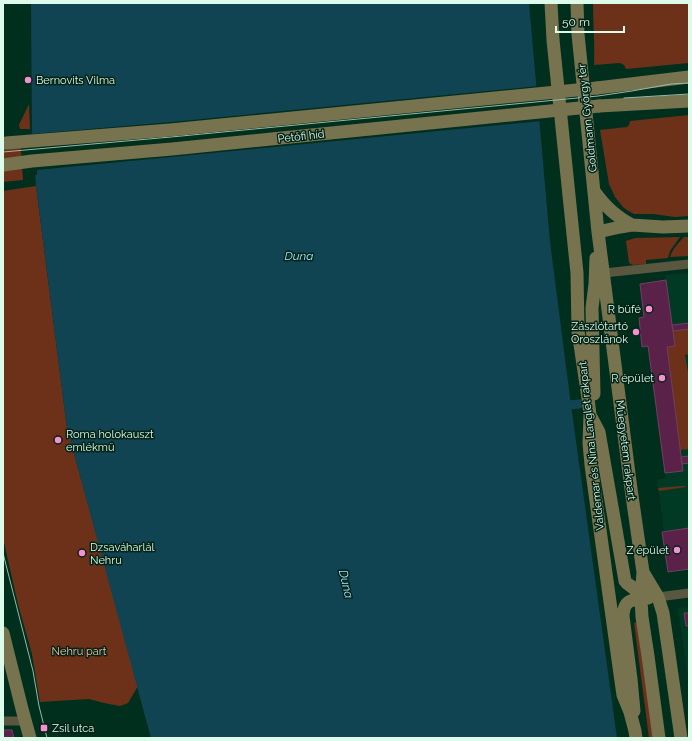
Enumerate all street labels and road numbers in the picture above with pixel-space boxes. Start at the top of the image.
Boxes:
street label: Goldmann György tér [575,63,600,173]
street label: Petőfi híd [277,128,325,145]
street label: Valdemar és Nina Langlet rakpart [576,360,607,531]
street label: Műegyetem rakpart [613,399,638,501]

